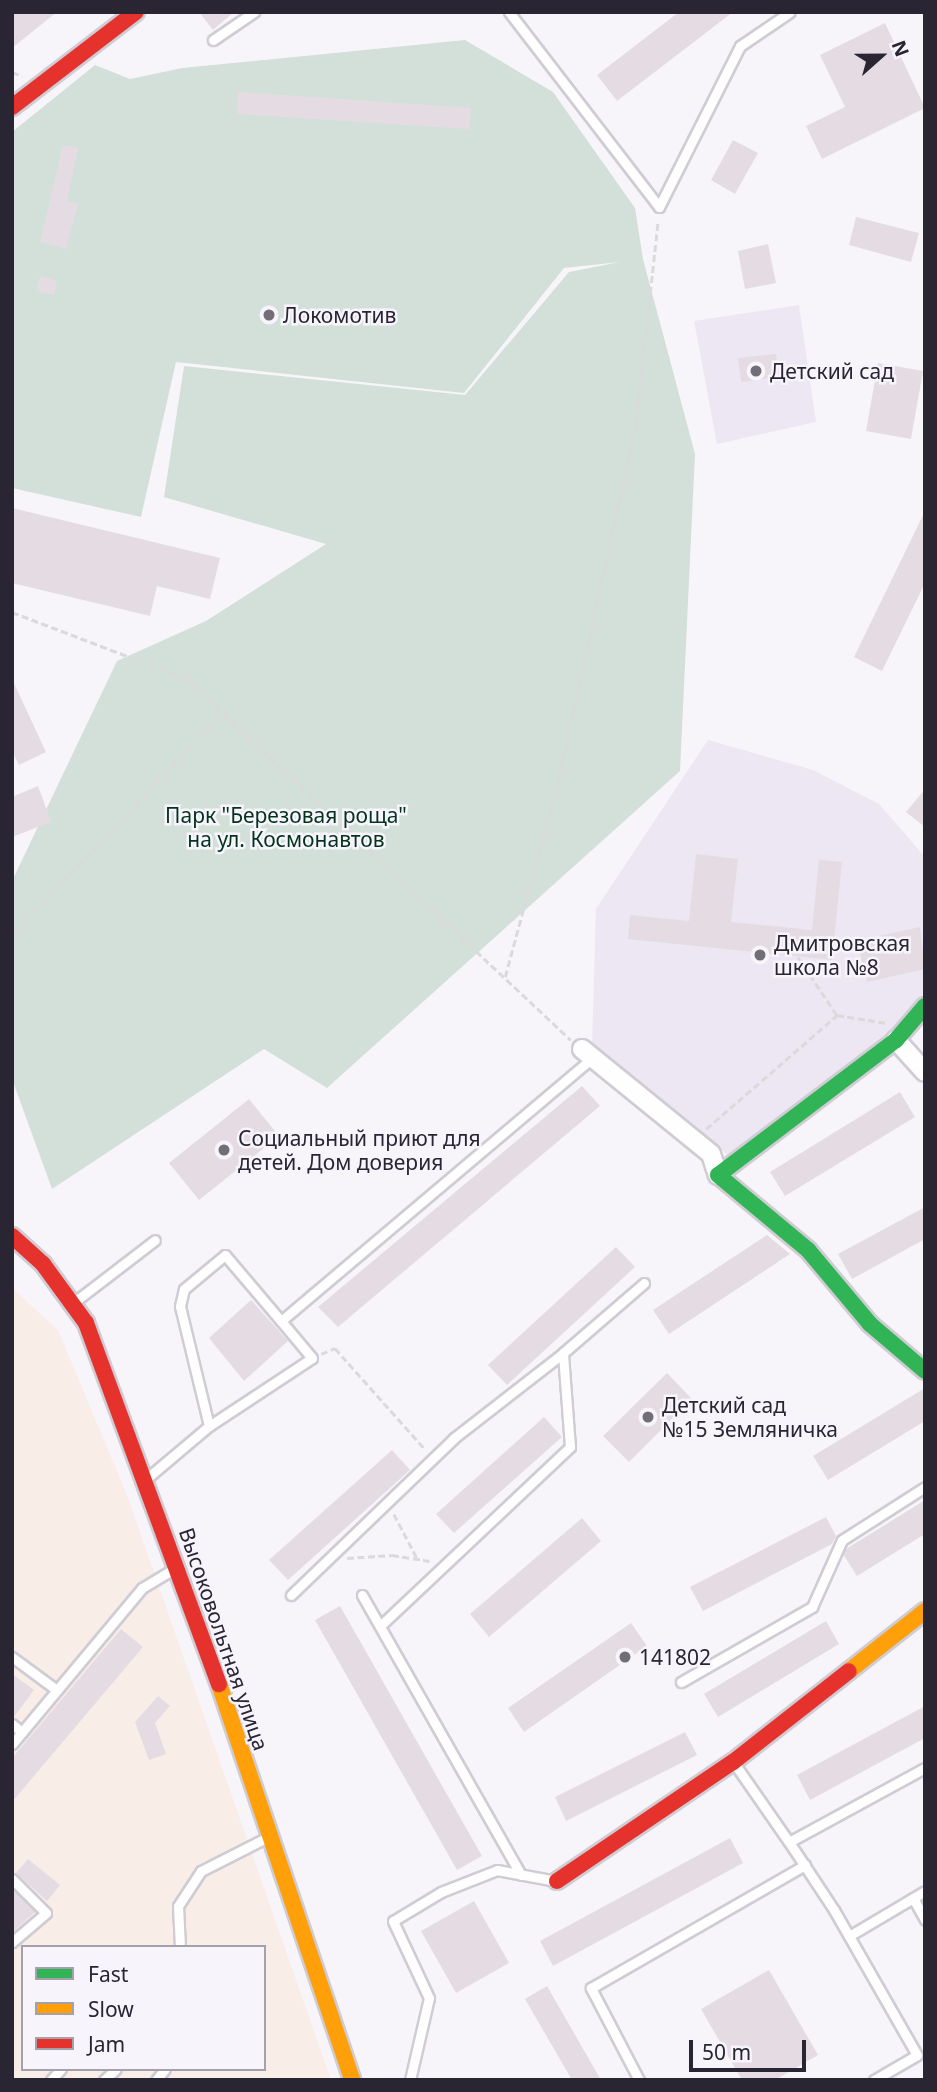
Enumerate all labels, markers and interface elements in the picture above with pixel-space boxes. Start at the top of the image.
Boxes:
north arrow [846,21,916,91]
text: N [886,37,916,60]
place label: Локомотив [283,302,396,328]
marker: Локомотив [261,307,277,323]
place label: Детский сад [770,358,894,384]
marker: Детский сад [748,363,764,379]
park label: Парк "Березовая роща" на ул. Космонавтов [165,802,407,852]
place label: Дмитровская школа №8 [774,930,910,980]
marker: Дмитровская школа №8 [752,947,768,963]
place label: Социальный приют для детей. Дом доверия [238,1125,481,1175]
marker: Социальный приют для детей. Дом доверия [216,1142,232,1158]
place label: Детский сад №15 Земляничка [662,1392,838,1442]
marker: Детский сад №15 Земляничка [640,1409,656,1425]
street label: Высоковольтная улица [174,1524,274,1754]
place label: 141802 [639,1644,711,1670]
marker: 141802 [617,1649,633,1665]
legend [21,1945,266,2071]
text: Fast [88,1960,128,1988]
text: Slow [88,1995,134,2023]
scale bar [692,2025,809,2070]
text: Jam [88,2030,125,2058]
text: 50 m [702,2038,751,2066]

